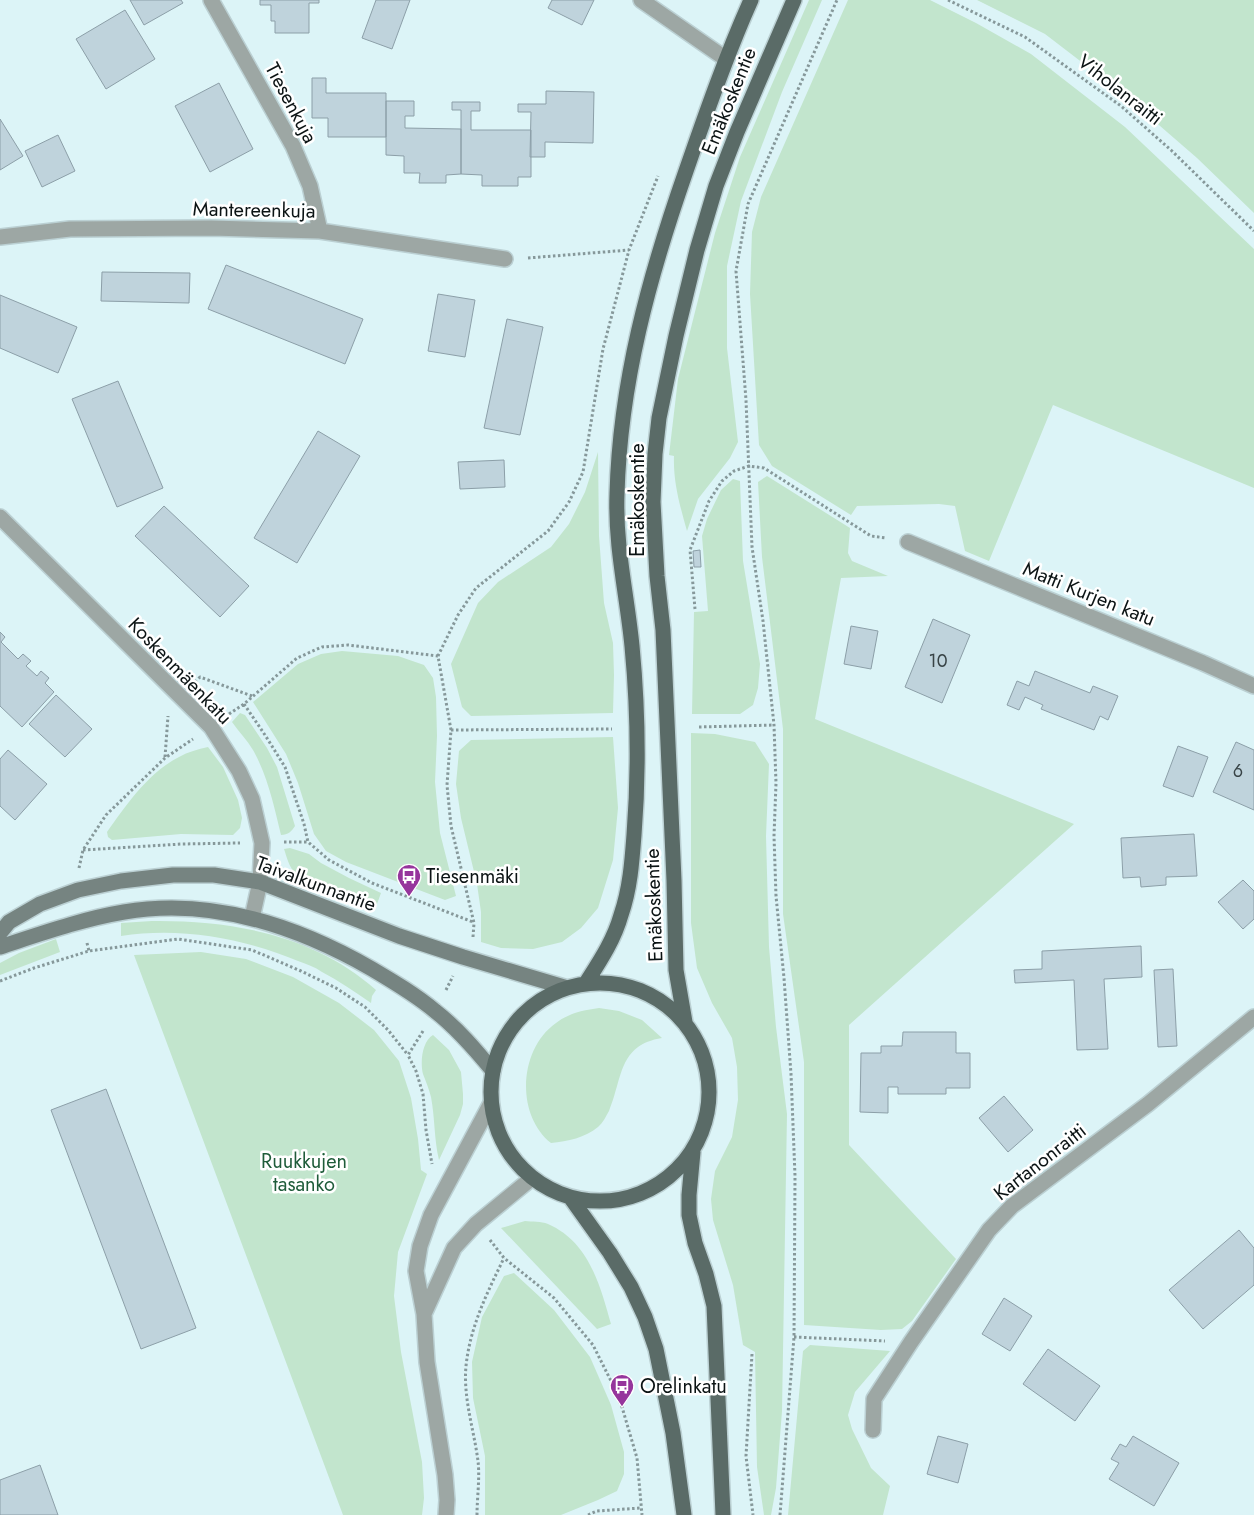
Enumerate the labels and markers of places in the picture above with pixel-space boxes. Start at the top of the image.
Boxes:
place label: Tiesenmäki [426,862,519,891]
bus stop icon: Tiesenmäki [396,863,422,897]
place label: Orelinkatu [640,1372,727,1401]
bus stop icon: Orelinkatu [609,1373,635,1407]

